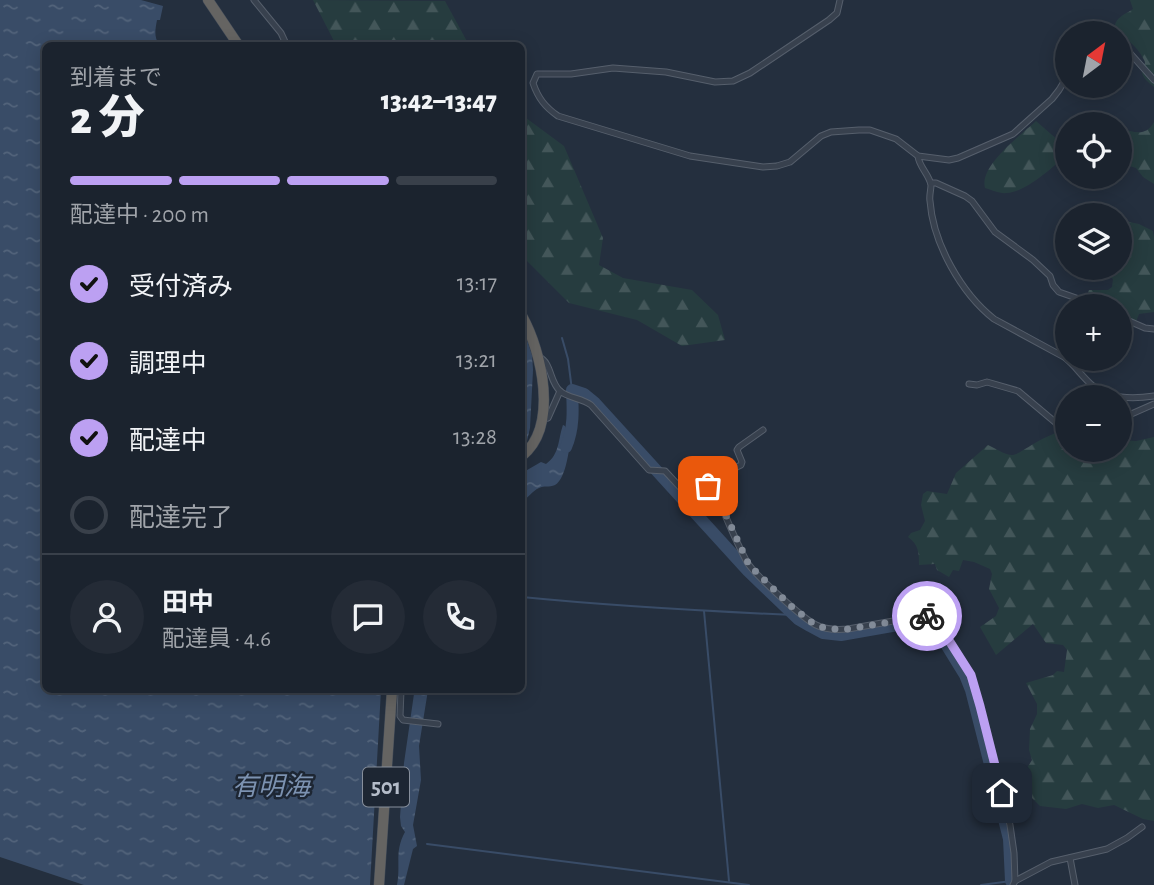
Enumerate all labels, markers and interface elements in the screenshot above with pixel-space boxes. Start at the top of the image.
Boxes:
north arrow [1055,21,1132,98]
map controls [1055,21,1132,462]
text: 到着まで [70,67,162,90]
text: 13:42–13:47 [381,88,497,114]
text: 2 分 [70,96,145,142]
button: locate [1055,112,1132,189]
button: layers [1055,203,1132,280]
text: 配達中 · 200 m [70,204,209,227]
icon: check [70,265,108,303]
text: 13:17 [457,272,497,295]
text: 受付済み [129,274,233,300]
button: + [1055,294,1132,371]
icon: check [70,342,108,380]
text: 13:21 [456,349,497,372]
text: 調理中 [129,351,207,377]
button: − [1055,385,1132,462]
icon: check [70,419,108,457]
text: 13:28 [453,426,497,449]
text: 配達中 [129,428,207,454]
pin [678,456,738,516]
icon: bag [689,467,727,505]
text: 配達完了 [129,505,233,531]
button: person [70,580,144,654]
button: chat [331,580,405,654]
button: phone [423,580,497,654]
courier [892,581,962,651]
text: 田中 [162,590,214,616]
icon: bike [908,597,946,635]
text: 配達員 · 4.6 [162,628,271,651]
pin [972,763,1032,823]
road number: 501 [363,768,409,806]
water label: 有明海 [232,773,314,800]
icon: home [983,774,1021,812]

